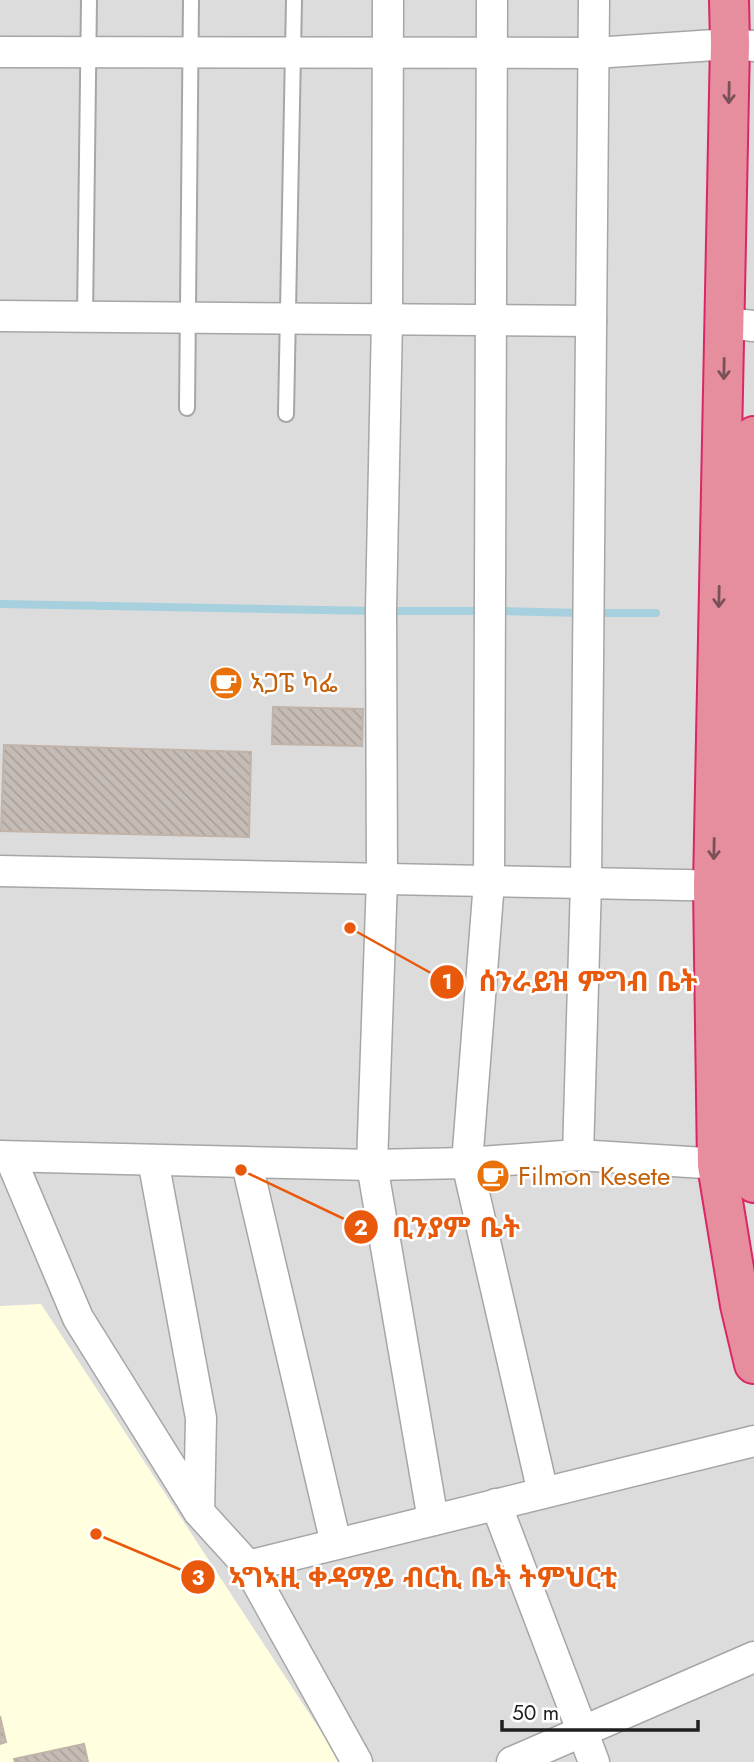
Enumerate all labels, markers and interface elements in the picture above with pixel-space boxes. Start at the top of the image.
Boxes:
one-way arrow [722,81,736,104]
one-way arrow [717,357,730,380]
one-way arrow [712,585,726,608]
cafe icon: ኣጋፔ ካፌ [207,664,245,702]
place label: ኣጋፔ ካፌ [250,664,338,702]
one-way arrow [707,837,720,860]
callout: ሰንራይዝ ምግብ ቤት [430,957,712,1006]
text: ሰንራይዝ ምግብ ቤት [478,961,698,1002]
text: 1 [442,967,452,997]
cafe icon: Filmon Kesete [474,1157,512,1195]
place label: Filmon Kesete [518,1157,670,1195]
callout: ቢንያም ቤት [343,1203,534,1252]
text: ቢንያም ቤት [392,1207,520,1248]
text: 2 [354,1213,368,1243]
callout: ኣግኣዚ ቀዳማይ ብርኪ ቤት ትምህርቲ [180,1553,631,1602]
text: ኣግኣዚ ቀዳማይ ብርኪ ቤት ትምህርቲ [229,1557,617,1598]
text: 3 [191,1563,205,1593]
scale bar [502,1688,698,1732]
text: 50 m [512,1698,559,1728]

